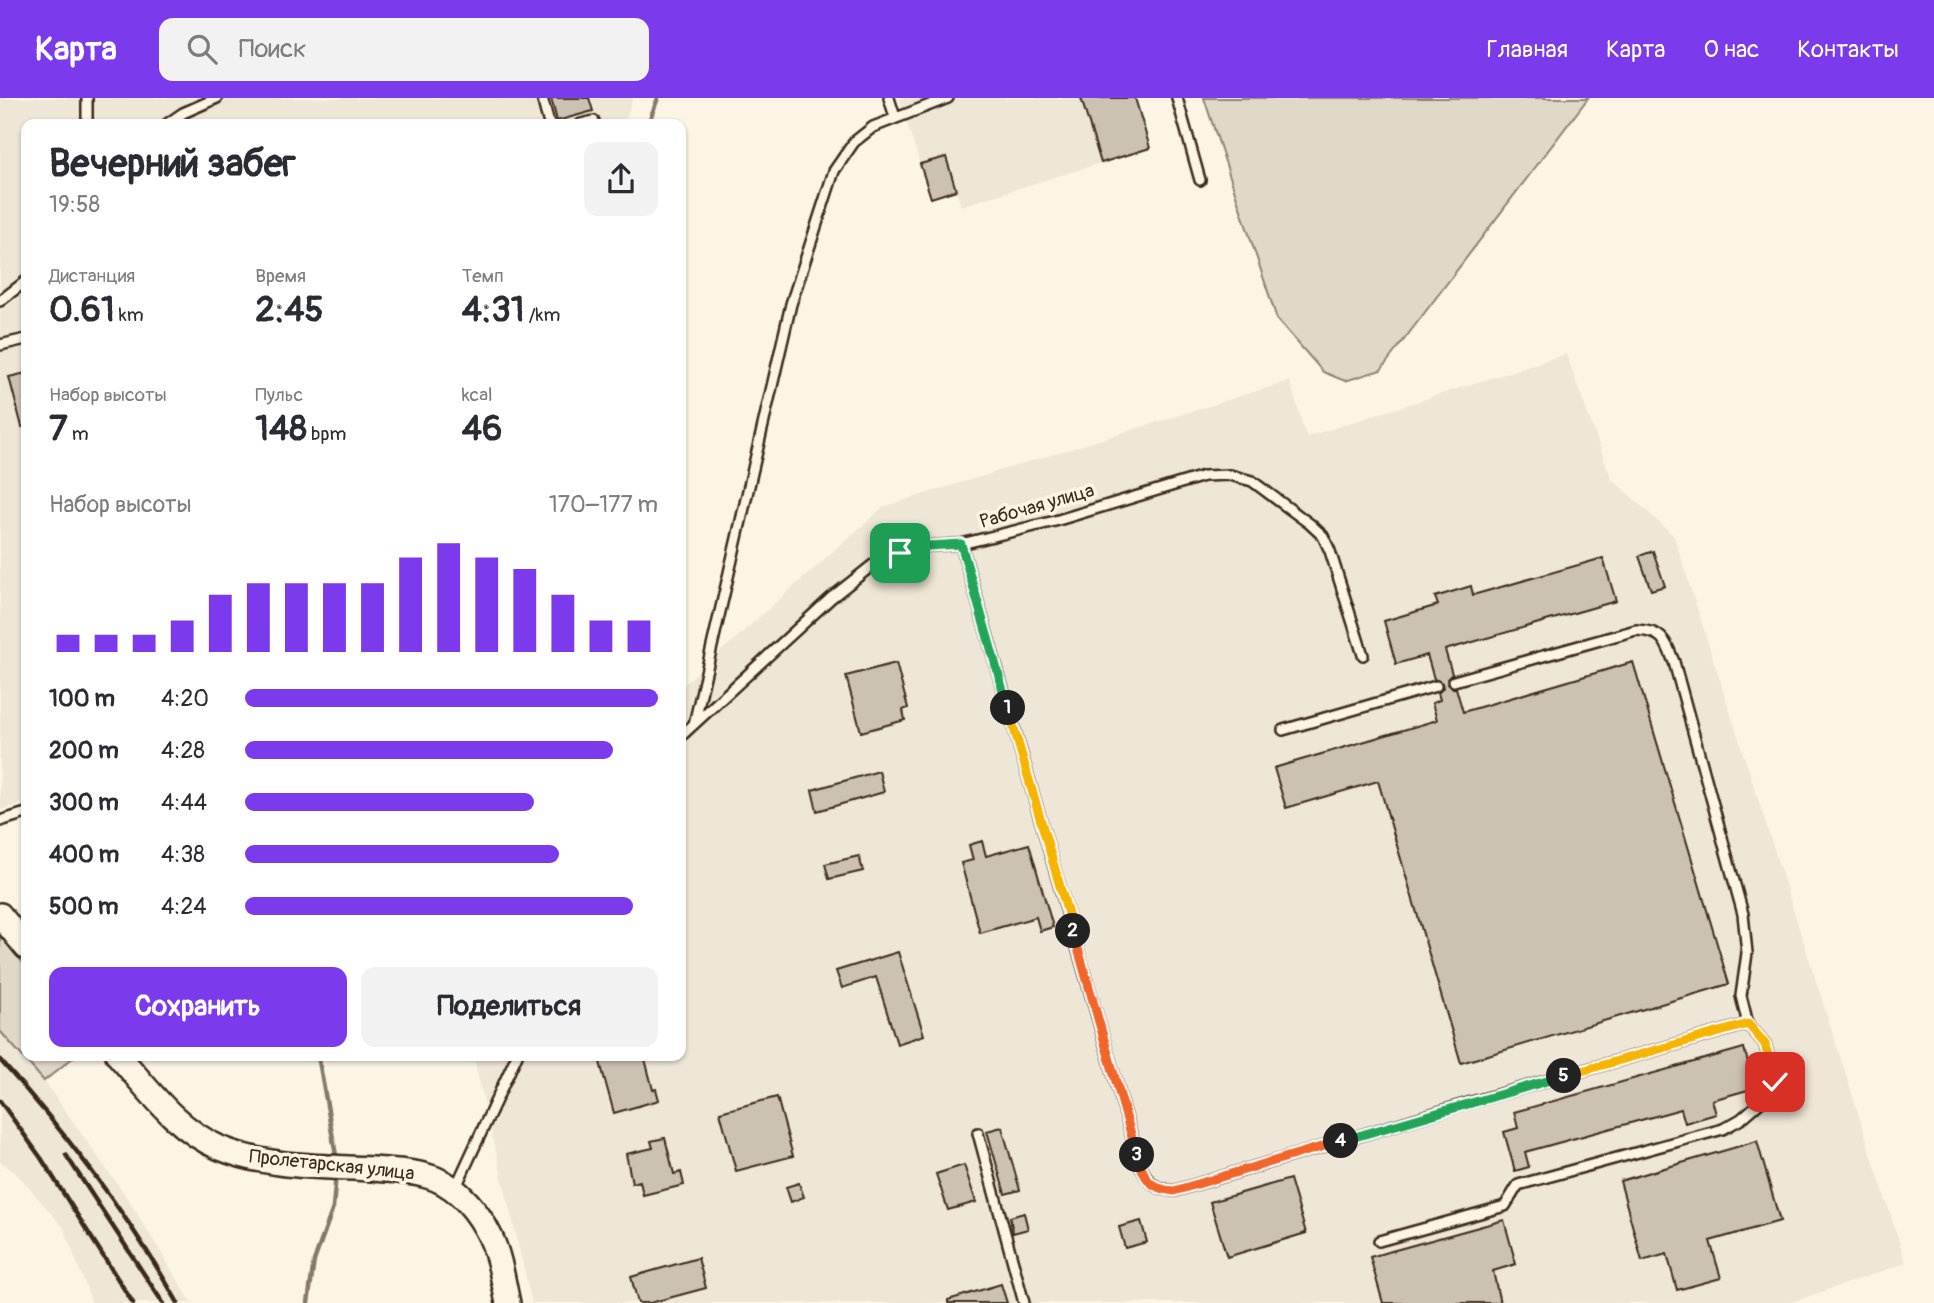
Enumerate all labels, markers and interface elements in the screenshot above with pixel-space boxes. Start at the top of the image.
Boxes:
search box [159,18,649,81]
text: Карта [35,29,117,70]
icon: search [183,30,221,68]
text: Поиск [239,33,307,65]
text: Главная [1487,35,1568,64]
text: Карта [1606,35,1666,64]
text: О нас [1704,35,1759,64]
text: Контакты [1797,35,1899,64]
text: Вечерний забег [49,140,296,188]
button: share [584,142,658,216]
text: 19:58 [49,190,100,219]
text: Дистанция [49,264,135,288]
text: Время [255,264,306,288]
text: Темп [462,264,504,288]
text: 0.61 [49,288,115,332]
text: 2:45 [255,288,324,332]
text: 4:31 [462,288,525,332]
text: km [115,303,144,327]
text: /km [525,303,560,327]
text: Набор высоты [49,383,167,407]
text: Пульс [255,383,303,407]
text: kcal [462,383,493,407]
text: 7 [49,407,68,451]
text: 148 [255,407,307,451]
text: 46 [462,407,502,451]
text: m [68,422,89,446]
text: bpm [307,422,346,446]
street label: Рабочая улица [977,478,1097,534]
text: Набор высоты [49,490,191,519]
text: 170–177 m [549,490,658,519]
pin [870,523,930,583]
icon: arrive [881,534,919,572]
text: 100 m [49,684,115,713]
text: 4:20 [161,684,209,713]
pin: 1 [990,690,1026,726]
text: 1 [1004,695,1011,719]
text: 200 m [49,736,119,765]
text: 4:28 [161,736,205,765]
text: 300 m [49,788,119,817]
text: 4:44 [161,788,207,817]
text: 400 m [49,840,119,869]
text: 4:38 [161,840,205,869]
text: 500 m [49,892,118,921]
text: 4:24 [161,892,207,921]
pin: 2 [1056,914,1090,948]
text: 2 [1067,918,1078,942]
button: Сохранить [49,967,347,1047]
button: Поделиться [361,967,658,1047]
pin [1745,1052,1805,1112]
pin: 5 [1546,1058,1582,1094]
text: 5 [1558,1063,1569,1087]
icon: check [1756,1063,1794,1101]
pin: 4 [1324,1124,1358,1158]
text: 4 [1335,1128,1346,1152]
pin: 3 [1120,1138,1154,1172]
text: 3 [1131,1142,1142,1166]
street label: Пролетарская улица [248,1144,416,1186]

